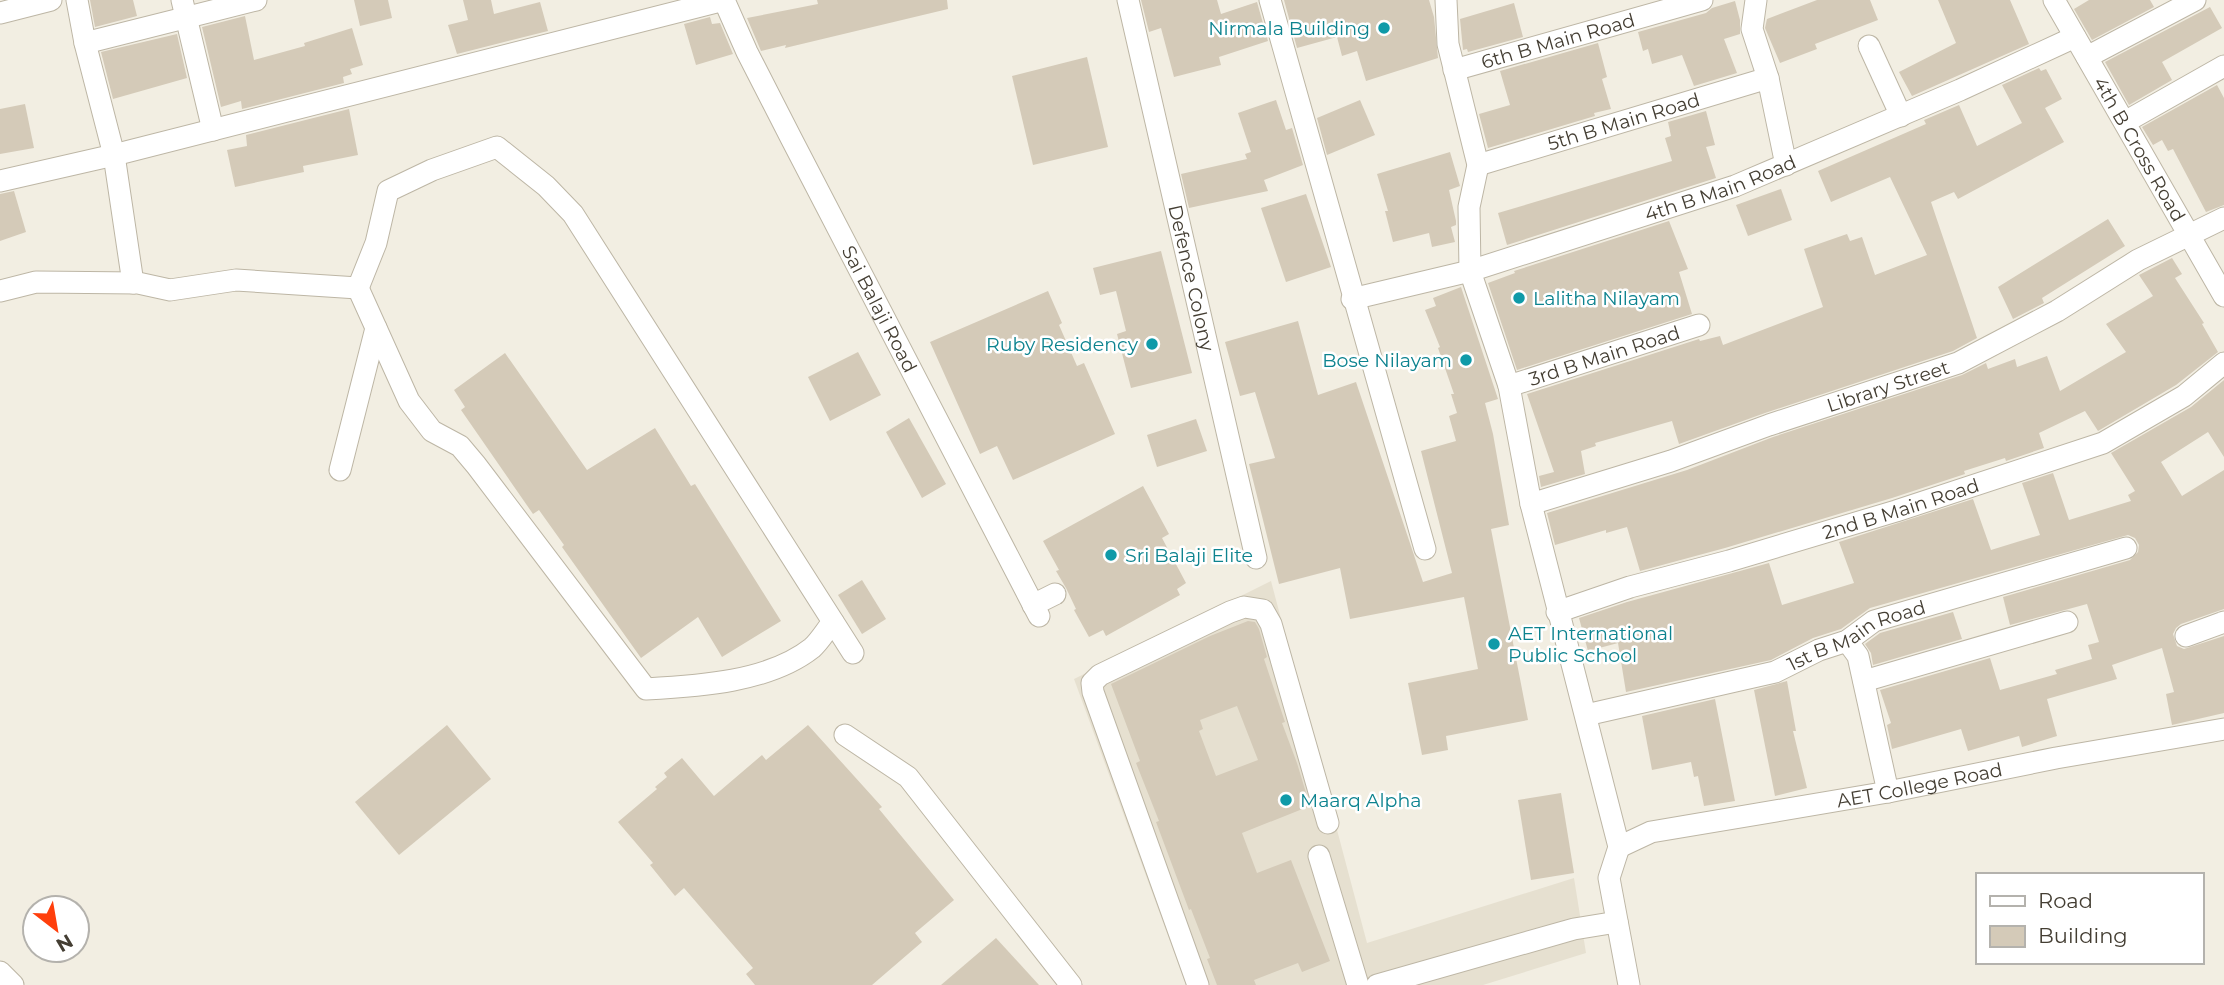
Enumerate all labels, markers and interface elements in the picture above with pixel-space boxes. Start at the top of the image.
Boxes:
street label: 6th B Main Road [1479,9,1637,74]
place label: Nirmala Building [1208,17,1370,40]
marker: Nirmala Building [1376,20,1392,36]
street label: 4th B Cross Road [2089,73,2190,226]
street label: 5th B Main Road [1545,88,1703,155]
street label: 4th B Main Road [1642,150,1800,226]
street label: Defence Colony [1163,202,1219,354]
street label: Sai Balaji Road [837,242,922,377]
place label: Lalitha Nilayam [1533,287,1680,310]
marker: Lalitha Nilayam [1511,290,1527,306]
street label: 3rd B Main Road [1526,321,1683,391]
place label: Ruby Residency [986,333,1139,356]
marker: Ruby Residency [1144,336,1160,352]
place label: Bose Nilayam [1322,349,1452,372]
marker: Bose Nilayam [1458,352,1474,368]
street label: Library Street [1824,356,1953,417]
street label: 2nd B Main Road [1820,474,1982,544]
place label: Sri Balaji Elite [1125,544,1253,567]
marker: Sri Balaji Elite [1103,547,1119,563]
street label: 1st B Main Road [1784,596,1928,676]
place label: AET International Public School [1508,622,1673,667]
marker: AET International Public School [1486,636,1502,652]
street label: AET College Road [1835,758,2004,812]
place label: Maarq Alpha [1300,789,1421,812]
marker: Maarq Alpha [1278,792,1294,808]
legend [1976,873,2203,964]
text: Road [2038,888,2093,913]
north arrow [21,894,91,964]
text: Building [2038,923,2128,948]
text: N [52,929,77,957]

